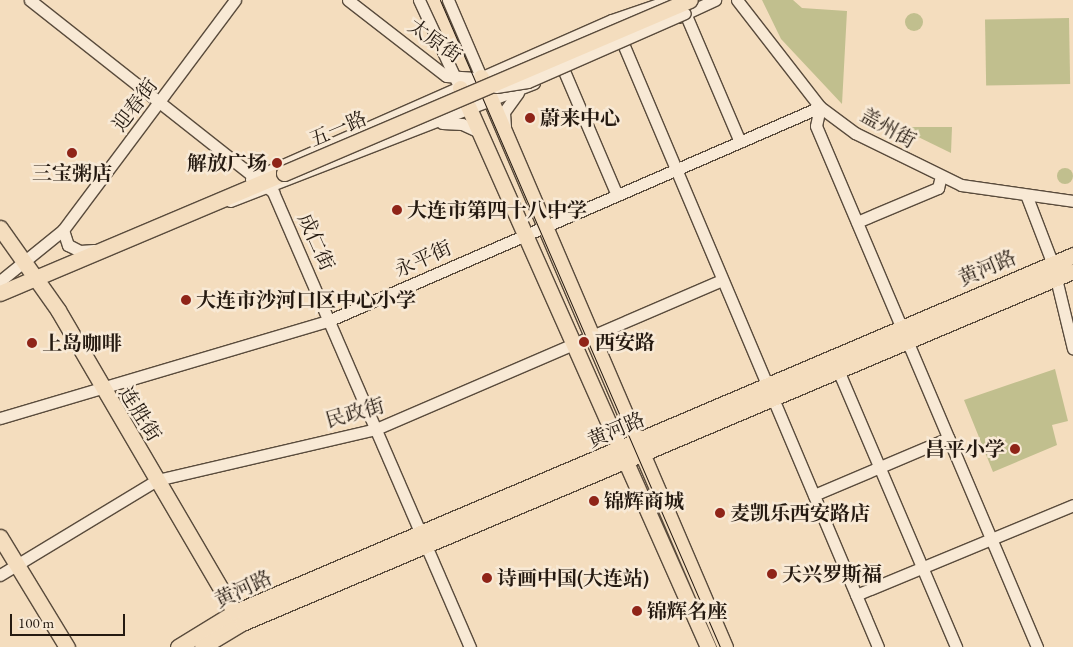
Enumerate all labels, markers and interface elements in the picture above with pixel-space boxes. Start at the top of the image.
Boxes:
street label: 太原街 [404,14,466,68]
street label: 迎春街 [107,74,163,136]
street label: 盖州街 [856,103,920,153]
street label: 五一路 [306,106,370,152]
place label: 蔚来中心 [540,106,620,130]
marker: 蔚来中心 [524,112,536,124]
marker: 三宝粥店 [66,147,78,159]
place label: 解放广场 [187,151,267,175]
marker: 解放广场 [271,157,283,169]
place label: 三宝粥店 [32,161,112,185]
place label: 大连市第四十八中学 [407,198,587,222]
marker: 大连市第四十八中学 [391,204,403,216]
street label: 成仁街 [293,210,339,274]
street label: 永平街 [391,236,455,282]
street label: 黄河路 [955,245,1019,291]
place label: 大连市沙河口区中心小学 [196,288,416,312]
marker: 大连市沙河口区中心小学 [180,294,192,306]
place label: 西安路 [595,330,655,354]
place label: 上岛咖啡 [42,331,122,355]
marker: 西安路 [577,335,591,349]
marker: 上岛咖啡 [26,337,38,349]
street label: 连胜街 [114,382,166,446]
street label: 民政街 [323,393,387,433]
street label: 黄河路 [584,407,648,453]
place label: 昌平小学 [925,437,1005,461]
marker: 昌平小学 [1009,443,1021,455]
place label: 锦辉商城 [604,489,684,513]
marker: 锦辉商城 [588,495,600,507]
place label: 麦凯乐西安路店 [730,501,870,525]
marker: 麦凯乐西安路店 [714,507,726,519]
place label: 天兴罗斯福 [782,562,882,586]
street label: 黄河路 [211,565,275,613]
place label: 诗画中国(大连站) [497,566,649,590]
marker: 天兴罗斯福 [766,568,778,580]
marker: 诗画中国(大连站) [481,572,493,584]
place label: 锦辉名座 [647,599,727,623]
scale bar [12,604,128,636]
marker: 锦辉名座 [631,605,643,617]
text: 100 m [18,613,54,632]

